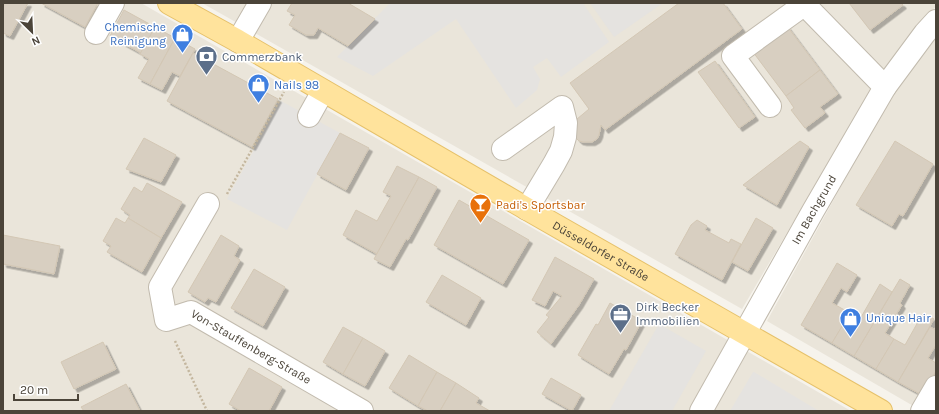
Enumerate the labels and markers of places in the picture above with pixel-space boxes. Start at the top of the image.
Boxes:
place label: Chemische Reinigung [105,20,166,48]
shop icon: Chemische Reinigung [169,21,195,54]
bank icon: Commerzbank [194,44,220,77]
place label: Commerzbank [222,50,303,64]
shop icon: Nails 98 [245,72,271,105]
place label: Nails 98 [274,78,319,92]
bar icon: Padi's Sportsbar [467,192,493,225]
place label: Padi's Sportsbar [496,198,585,212]
place label: Dirk Becker Immobilien [636,300,699,328]
office icon: Dirk Becker Immobilien [608,301,634,334]
shop icon: Unique Hair [838,305,864,338]
place label: Unique Hair [866,311,931,325]

